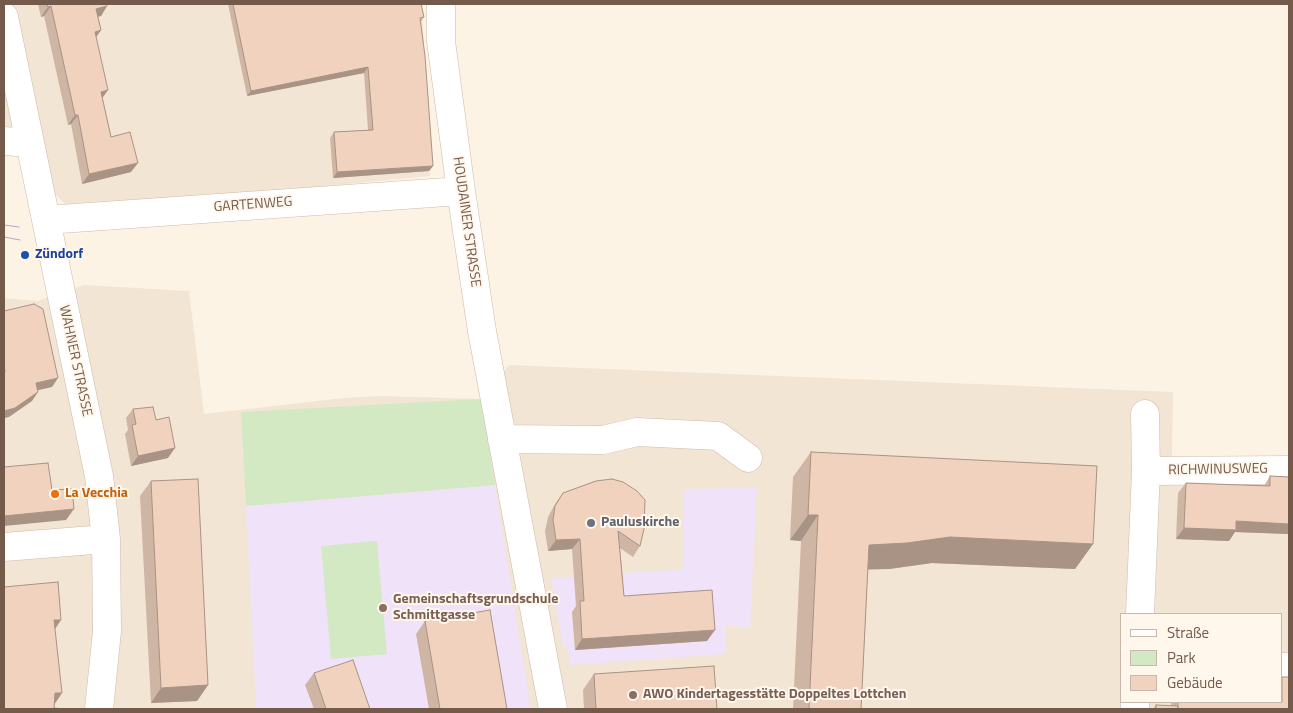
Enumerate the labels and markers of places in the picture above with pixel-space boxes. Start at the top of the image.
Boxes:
place label: Zündorf [35,247,83,263]
marker: Zündorf [19,249,31,261]
place label: La Vecchia [65,486,128,502]
marker: La Vecchia [49,488,61,500]
place label: Pauluskirche [601,515,679,531]
marker: Pauluskirche [585,517,597,529]
place label: Gemeinschaftsgrundschule Schmittgasse [393,592,558,624]
marker: Gemeinschaftsgrundschule Schmittgasse [377,602,389,614]
place label: AWO Kindertagesstätte Doppeltes Lottchen [643,687,906,703]
marker: AWO Kindertagesstätte Doppeltes Lottchen [627,689,639,701]

